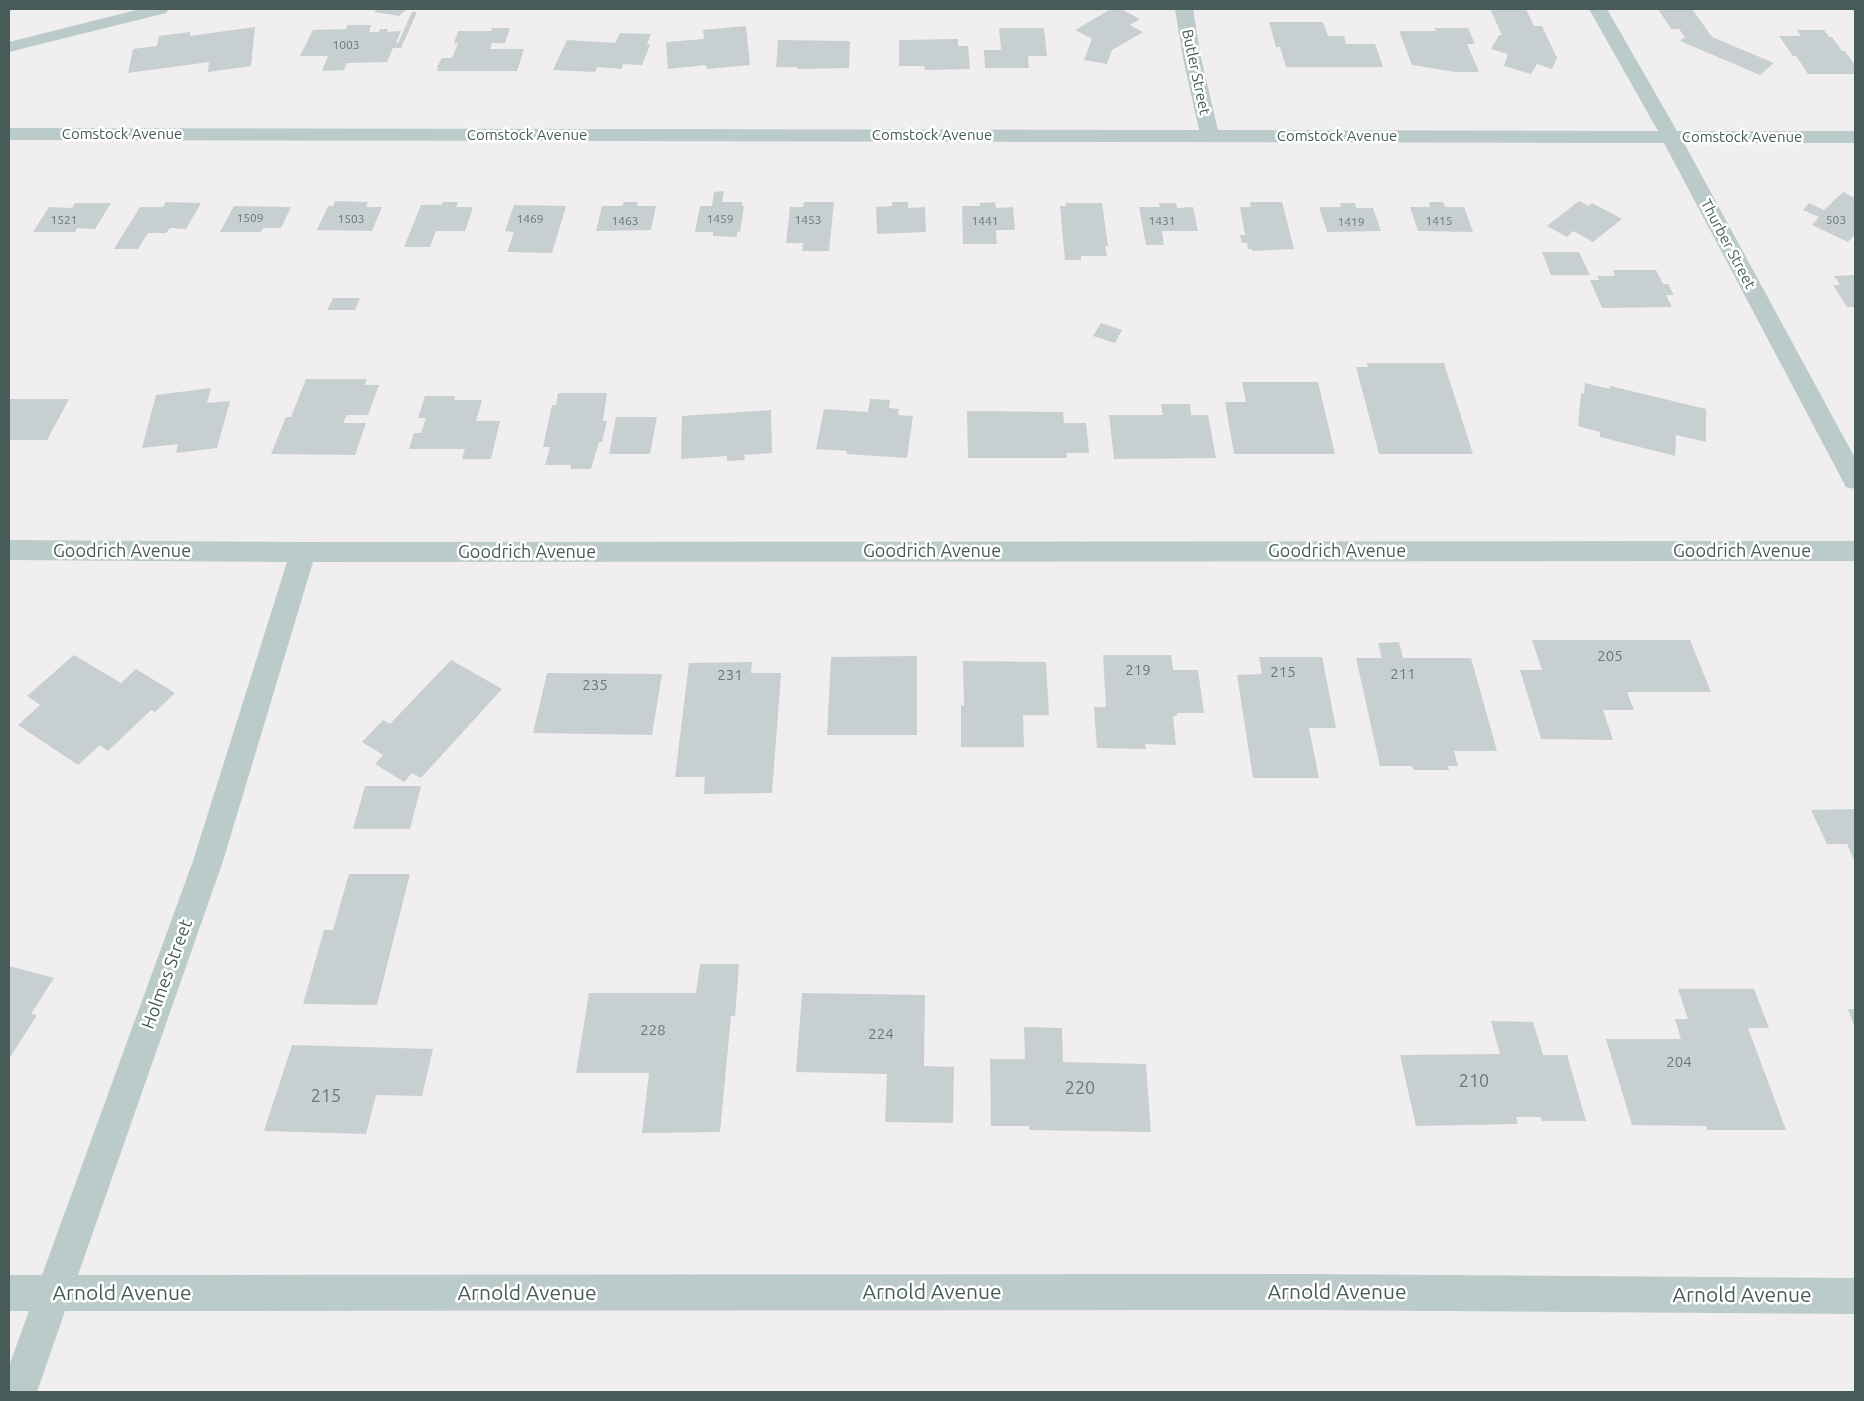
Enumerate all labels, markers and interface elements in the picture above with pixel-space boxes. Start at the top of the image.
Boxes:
street label: Butler Street [1178,27,1214,117]
house number: 1003 [332,38,360,52]
street label: Comstock Avenue [62,125,182,143]
street label: Comstock Avenue [467,126,587,144]
street label: Comstock Avenue [872,126,992,144]
street label: Comstock Avenue [1277,127,1397,145]
street label: Comstock Avenue [1682,128,1802,146]
street label: Thurber Street [1697,196,1759,292]
house number: 1509 [236,211,264,225]
house number: 1503 [337,212,365,226]
house number: 1469 [516,212,544,226]
house number: 1459 [706,212,734,226]
house number: 1521 [50,213,78,227]
house number: 1453 [794,213,822,227]
house number: 503 [1826,213,1846,227]
house number: 1463 [611,214,639,228]
house number: 1441 [971,214,999,228]
house number: 1431 [1148,214,1176,228]
house number: 1415 [1425,214,1453,228]
house number: 1419 [1337,215,1365,229]
street label: Goodrich Avenue [53,540,191,562]
street label: Goodrich Avenue [863,540,1001,562]
street label: Goodrich Avenue [1268,540,1406,562]
street label: Goodrich Avenue [1673,540,1811,562]
street label: Goodrich Avenue [458,541,596,563]
house number: 205 [1597,647,1623,665]
house number: 219 [1125,661,1151,679]
house number: 215 [1270,663,1296,681]
house number: 211 [1390,665,1416,683]
house number: 231 [717,666,743,684]
house number: 235 [582,676,608,694]
street label: Holmes Street [137,916,197,1032]
house number: 228 [640,1021,666,1039]
house number: 224 [868,1025,894,1043]
house number: 204 [1666,1053,1692,1071]
house number: 210 [1459,1070,1489,1092]
house number: 220 [1065,1077,1095,1099]
house number: 215 [311,1085,341,1107]
street label: Arnold Avenue [862,1279,1002,1305]
street label: Arnold Avenue [1267,1279,1407,1305]
street label: Arnold Avenue [52,1280,192,1306]
street label: Arnold Avenue [457,1280,597,1306]
street label: Arnold Avenue [1672,1282,1812,1308]

